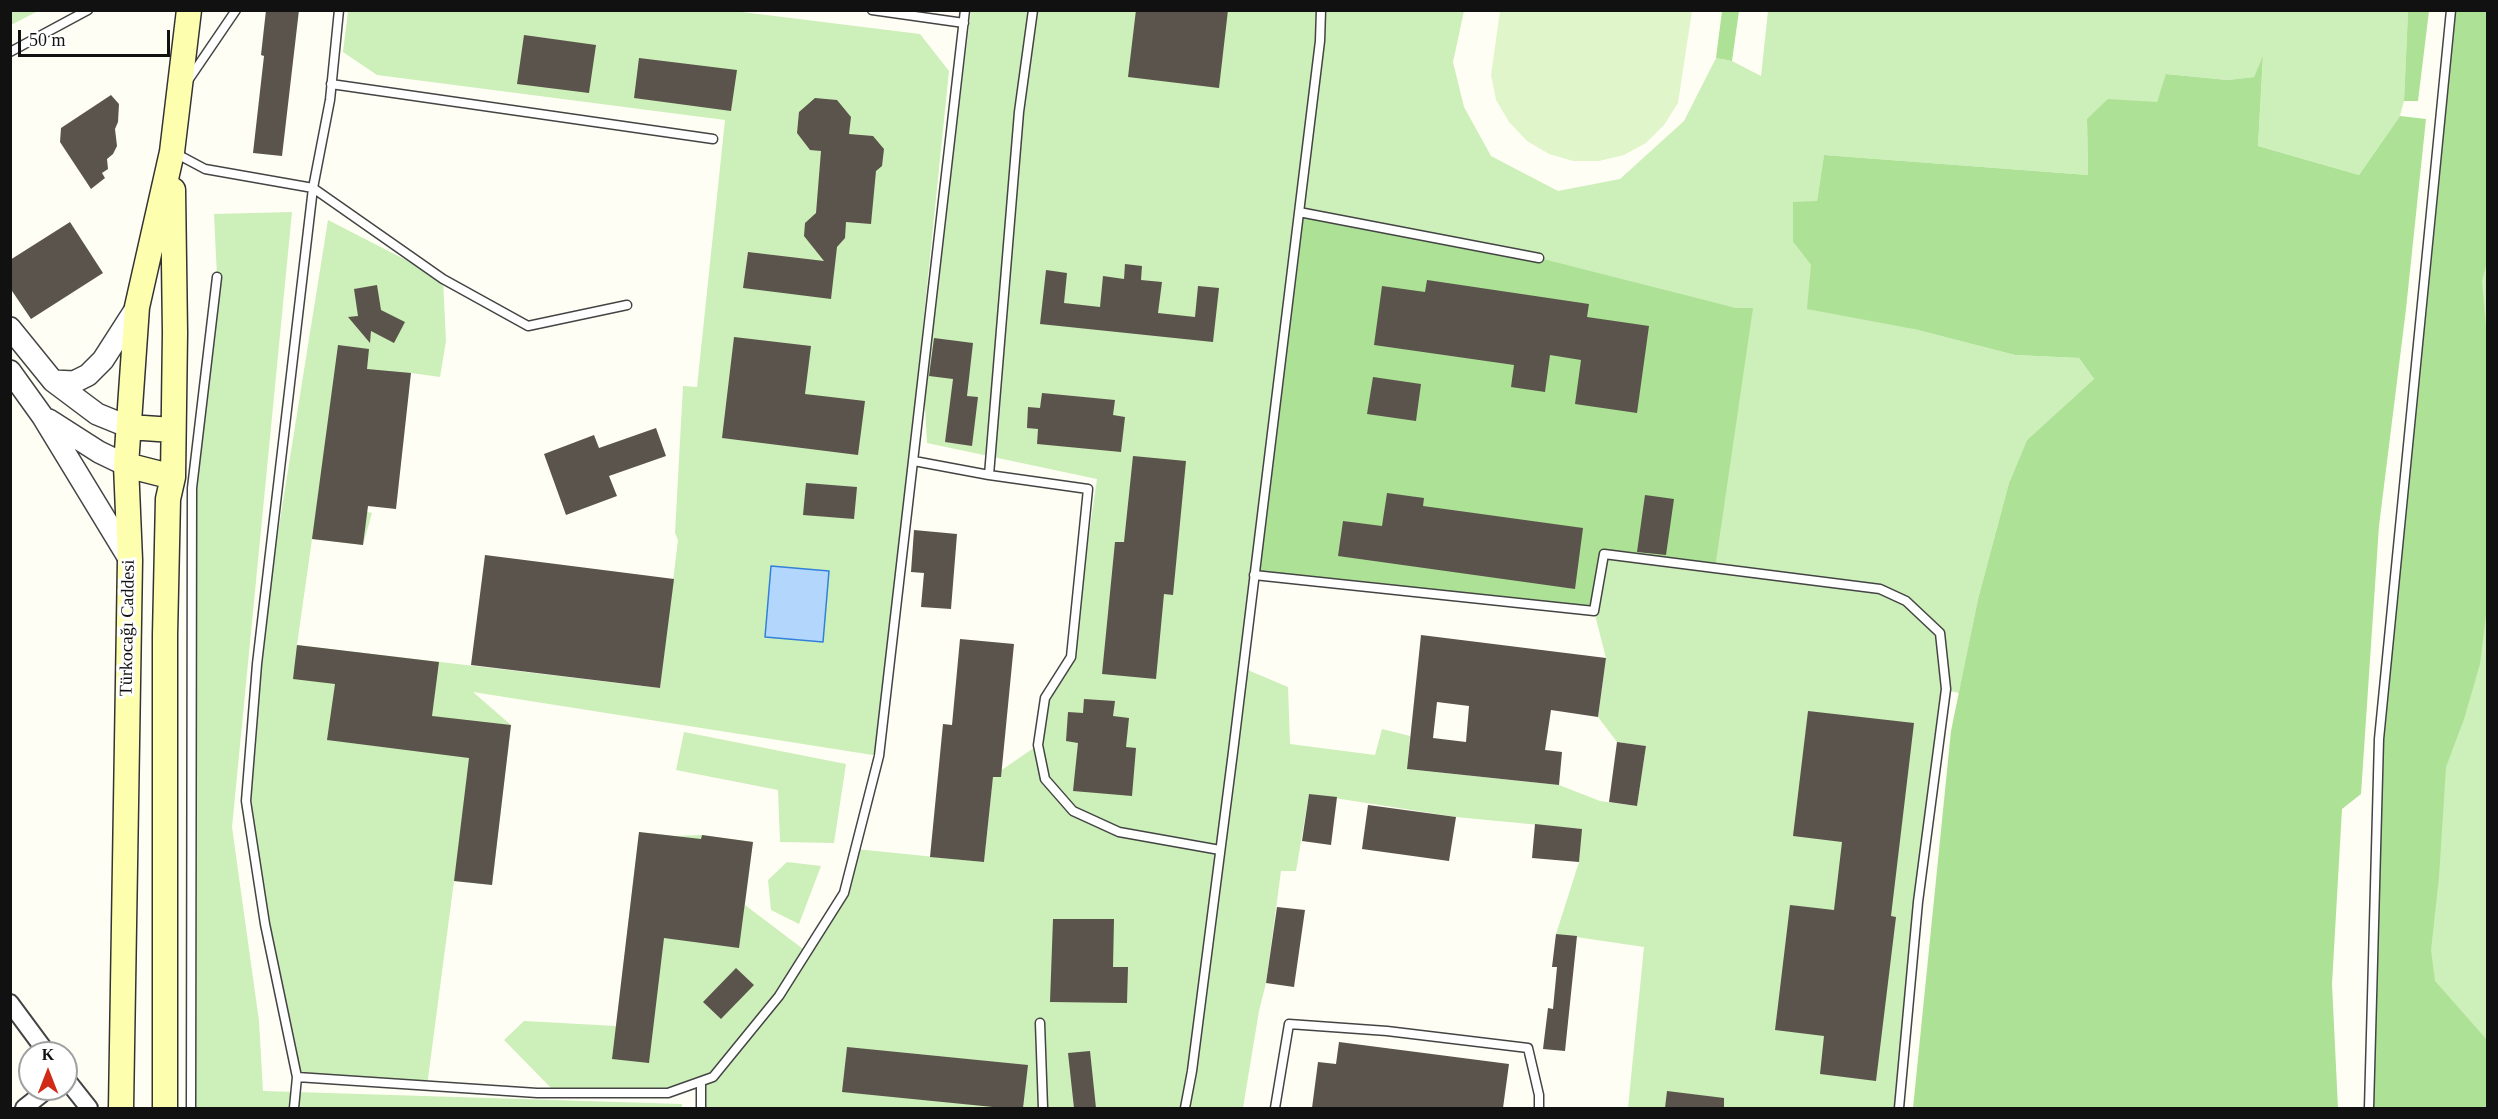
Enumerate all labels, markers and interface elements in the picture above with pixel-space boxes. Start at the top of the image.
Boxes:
scale bar [21,18,172,56]
text: 50 m [29,30,66,50]
street label: Türkocağı Caddesi [116,560,140,696]
north arrow [18,1041,78,1101]
text: K [42,1046,54,1063]

